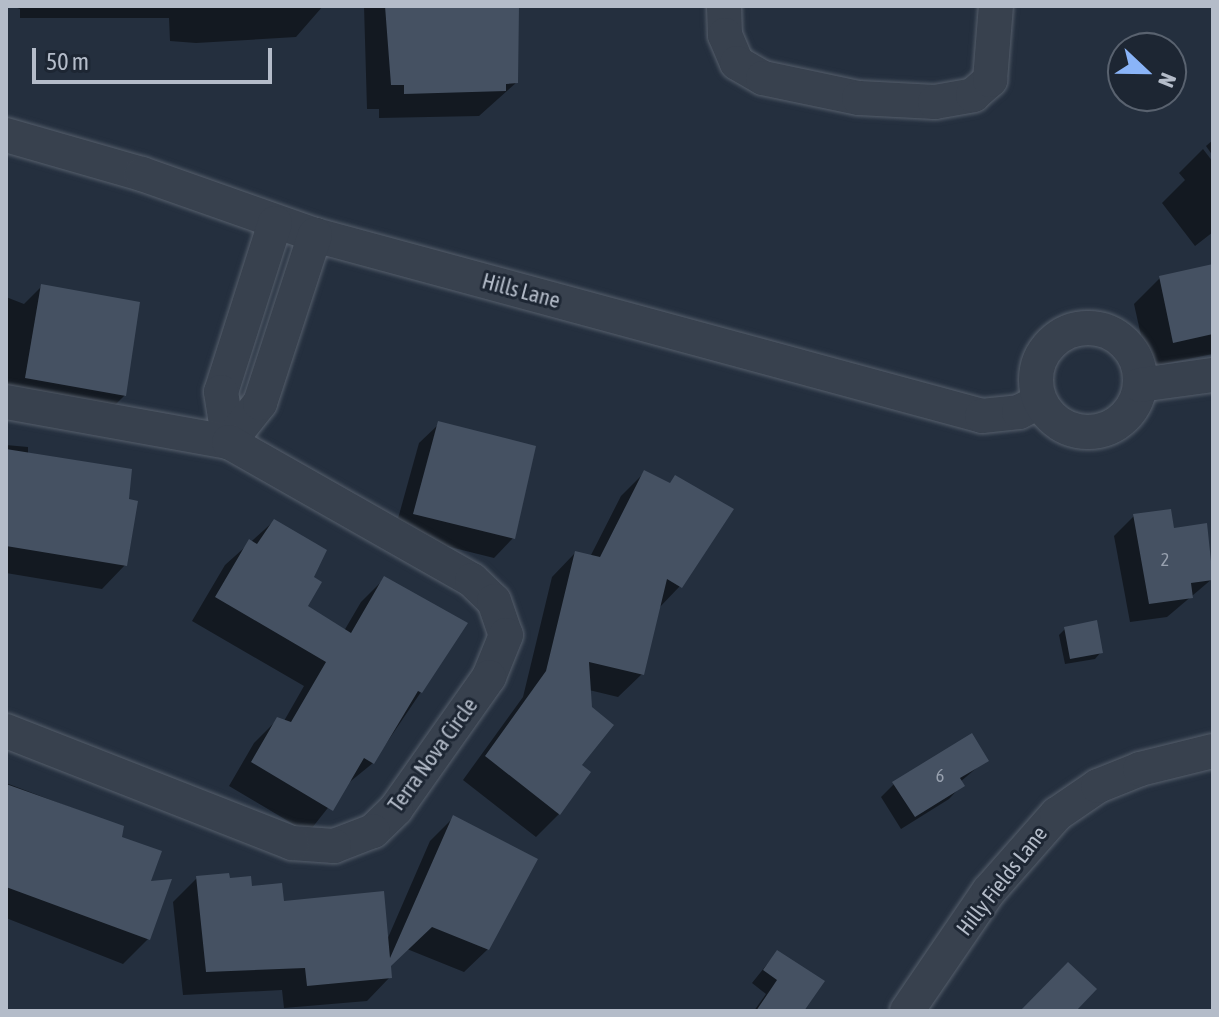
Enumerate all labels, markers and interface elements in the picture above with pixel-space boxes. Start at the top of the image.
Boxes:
scale bar [36,32,276,82]
north arrow [1107,32,1187,112]
text: 50 m [46,48,89,75]
text: N [1153,69,1182,91]
street label: Hills Lane [479,268,563,314]
house number: 2 [1161,549,1169,571]
street label: Terra Nova Circle [383,693,483,817]
house number: 6 [936,765,944,787]
street label: Hilly Fields Lane [951,821,1053,941]

